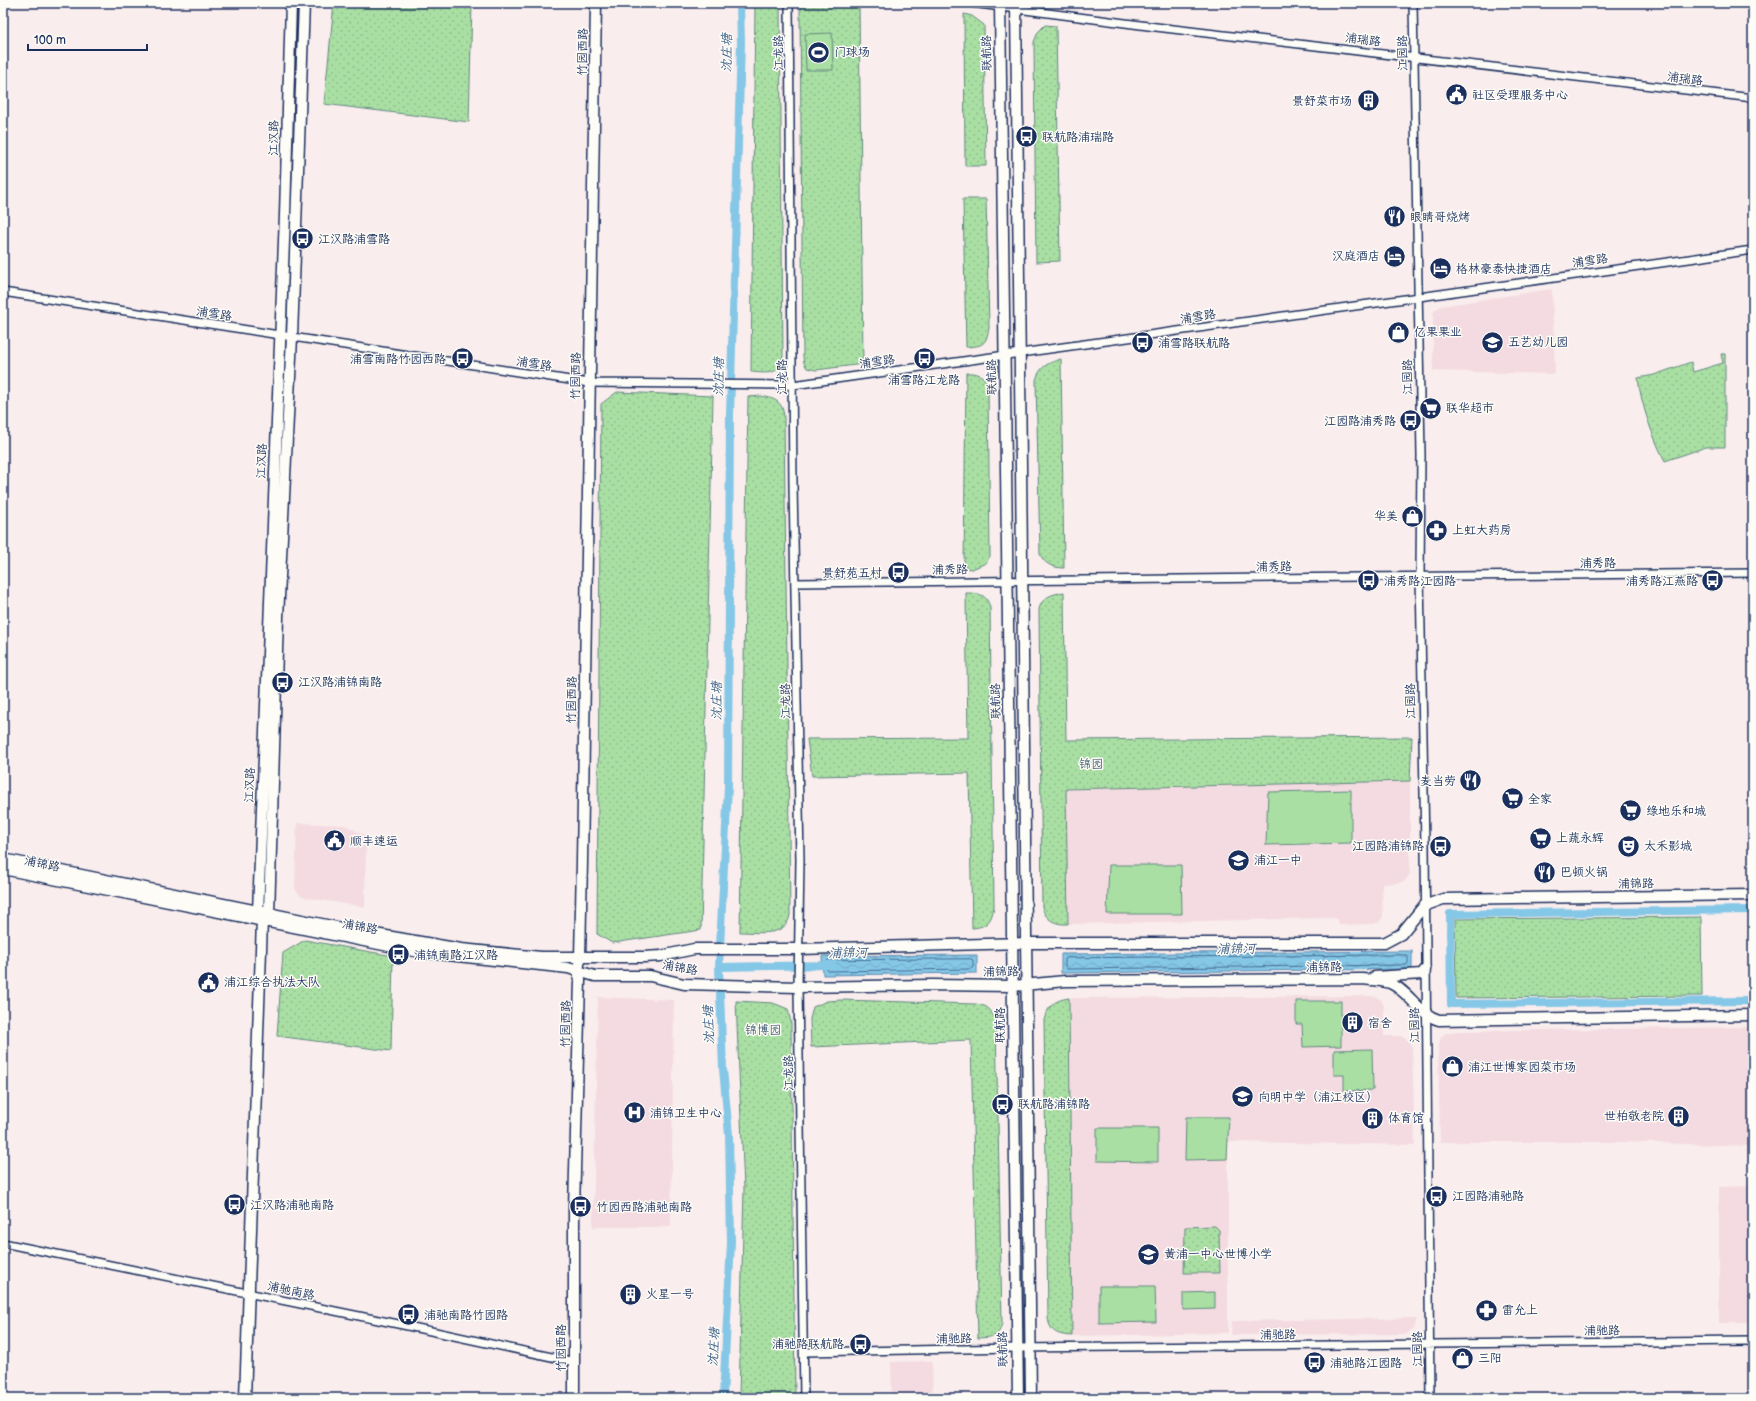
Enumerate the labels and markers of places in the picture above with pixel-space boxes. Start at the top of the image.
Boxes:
sports icon: 门球场 [806,39,832,65]
place label: 门球场 [834,45,870,60]
public building icon: 社区受理服务中心 [1443,82,1469,108]
building icon: 景舒菜市场 [1355,88,1381,114]
place label: 社区受理服务中心 [1472,88,1568,103]
place label: 景舒菜市场 [1292,94,1352,109]
bus stop icon: 联航路浦瑞路 [1013,124,1039,150]
place label: 联航路浦瑞路 [1042,130,1114,145]
restaurant icon: 眼睛哥烧烤 [1382,204,1408,230]
place label: 眼睛哥烧烤 [1410,210,1470,225]
bus stop icon: 江汉路浦雪路 [290,226,316,252]
place label: 江汉路浦雪路 [318,232,390,247]
hotel icon: 汉庭酒店 [1382,243,1408,269]
place label: 汉庭酒店 [1332,249,1380,264]
hotel icon: 格林豪泰快捷酒店 [1428,256,1454,282]
place label: 格林豪泰快捷酒店 [1456,262,1552,277]
shop icon: 亿果果业 [1385,319,1411,345]
place label: 亿果果业 [1414,325,1462,340]
school or university icon: 五艺幼儿园 [1480,329,1506,355]
bus stop icon: 浦雪路联航路 [1130,330,1156,356]
place label: 五艺幼儿园 [1508,335,1568,350]
place label: 浦雪路联航路 [1158,336,1230,351]
bus stop icon: 浦雪南路竹园西路 [449,346,475,372]
bus stop icon: 浦雪路江龙路 [911,346,937,372]
place label: 浦雪南路竹园西路 [350,352,446,367]
place label: 浦雪路江龙路 [888,373,960,388]
supermarket icon: 联华超市 [1418,395,1444,421]
place label: 联华超市 [1446,401,1494,416]
bus stop icon: 江园路浦秀路 [1398,408,1424,434]
place label: 江园路浦秀路 [1324,414,1396,429]
shop icon: 华美 [1400,503,1426,529]
place label: 华美 [1374,509,1398,524]
pharmacy icon: 上虹大药房 [1423,517,1449,543]
place label: 上虹大药房 [1452,523,1512,538]
bus stop icon: 景舒苑五村 [885,560,911,586]
place label: 景舒苑五村 [822,566,882,581]
bus stop icon: 浦秀路江园路 [1356,568,1382,594]
bus stop icon: 浦秀路江燕路 [1700,568,1726,594]
place label: 浦秀路江园路 [1384,574,1456,589]
place label: 浦秀路江燕路 [1626,574,1698,589]
bus stop icon: 江汉路浦锦南路 [270,669,296,695]
place label: 江汉路浦锦南路 [298,675,382,690]
restaurant icon: 麦当劳 [1458,768,1484,794]
place label: 麦当劳 [1420,774,1456,789]
supermarket icon: 全家 [1500,786,1526,812]
place label: 全家 [1528,792,1552,807]
supermarket icon: 绿地乐和城 [1618,798,1644,824]
place label: 绿地乐和城 [1646,804,1706,819]
supermarket icon: 上蔬永辉 [1527,825,1553,851]
public building icon: 顺丰速运 [322,828,348,854]
place label: 上蔬永辉 [1556,831,1604,846]
bus stop icon: 江园路浦锦路 [1427,833,1453,859]
theatre icon: 太禾影城 [1616,833,1642,859]
place label: 顺丰速运 [350,834,398,849]
place label: 江园路浦锦路 [1352,839,1424,854]
place label: 太禾影城 [1644,839,1692,854]
school or university icon: 浦江一中 [1226,847,1252,873]
place label: 浦江一中 [1254,853,1302,868]
restaurant icon: 巴顿火锅 [1532,859,1558,885]
place label: 巴顿火锅 [1560,865,1608,880]
bus stop icon: 浦锦南路江汉路 [386,942,412,968]
place label: 浦锦南路江汉路 [414,948,498,963]
public building icon: 浦江综合执法大队 [196,969,222,995]
place label: 浦江综合执法大队 [224,975,320,990]
building icon: 宿舍 [1339,1010,1365,1036]
place label: 宿舍 [1368,1016,1392,1031]
shop icon: 浦江世博家园菜市场 [1440,1054,1466,1080]
place label: 浦江世博家园菜市场 [1468,1060,1576,1075]
school or university icon: 向明中学（浦江校区） [1229,1084,1255,1110]
place label: 向明中学（浦江校区） [1258,1090,1378,1105]
bus stop icon: 联航路浦锦路 [989,1091,1015,1117]
place label: 联航路浦锦路 [1018,1097,1090,1112]
hospital icon: 浦锦卫生中心 [621,1100,647,1126]
building icon: 世柏敬老院 [1666,1103,1692,1129]
building icon: 体育馆 [1360,1105,1386,1131]
place label: 浦锦卫生中心 [650,1106,722,1121]
place label: 世柏敬老院 [1604,1109,1664,1124]
place label: 体育馆 [1388,1111,1424,1126]
bus stop icon: 江园路浦驰路 [1423,1183,1449,1209]
place label: 江园路浦驰路 [1452,1189,1524,1204]
bus stop icon: 江汉路浦驰南路 [222,1192,248,1218]
bus stop icon: 竹园西路浦驰南路 [568,1194,594,1220]
place label: 江汉路浦驰南路 [250,1198,334,1213]
place label: 竹园西路浦驰南路 [596,1200,692,1215]
school or university icon: 黄浦一中心世博小学 [1136,1241,1162,1267]
place label: 黄浦一中心世博小学 [1164,1247,1272,1262]
building icon: 火星一号 [618,1281,644,1307]
place label: 火星一号 [646,1287,694,1302]
pharmacy icon: 雷允上 [1473,1297,1499,1323]
bus stop icon: 浦驰南路竹园路 [395,1302,421,1328]
place label: 雷允上 [1502,1303,1538,1318]
place label: 浦驰南路竹园路 [424,1308,508,1323]
bus stop icon: 浦驰路联航路 [847,1331,873,1357]
place label: 浦驰路联航路 [772,1337,844,1352]
shop icon: 三阳 [1449,1345,1475,1371]
bus stop icon: 浦驰路江园路 [1301,1350,1327,1376]
place label: 三阳 [1478,1351,1502,1366]
place label: 浦驰路江园路 [1330,1356,1402,1371]

